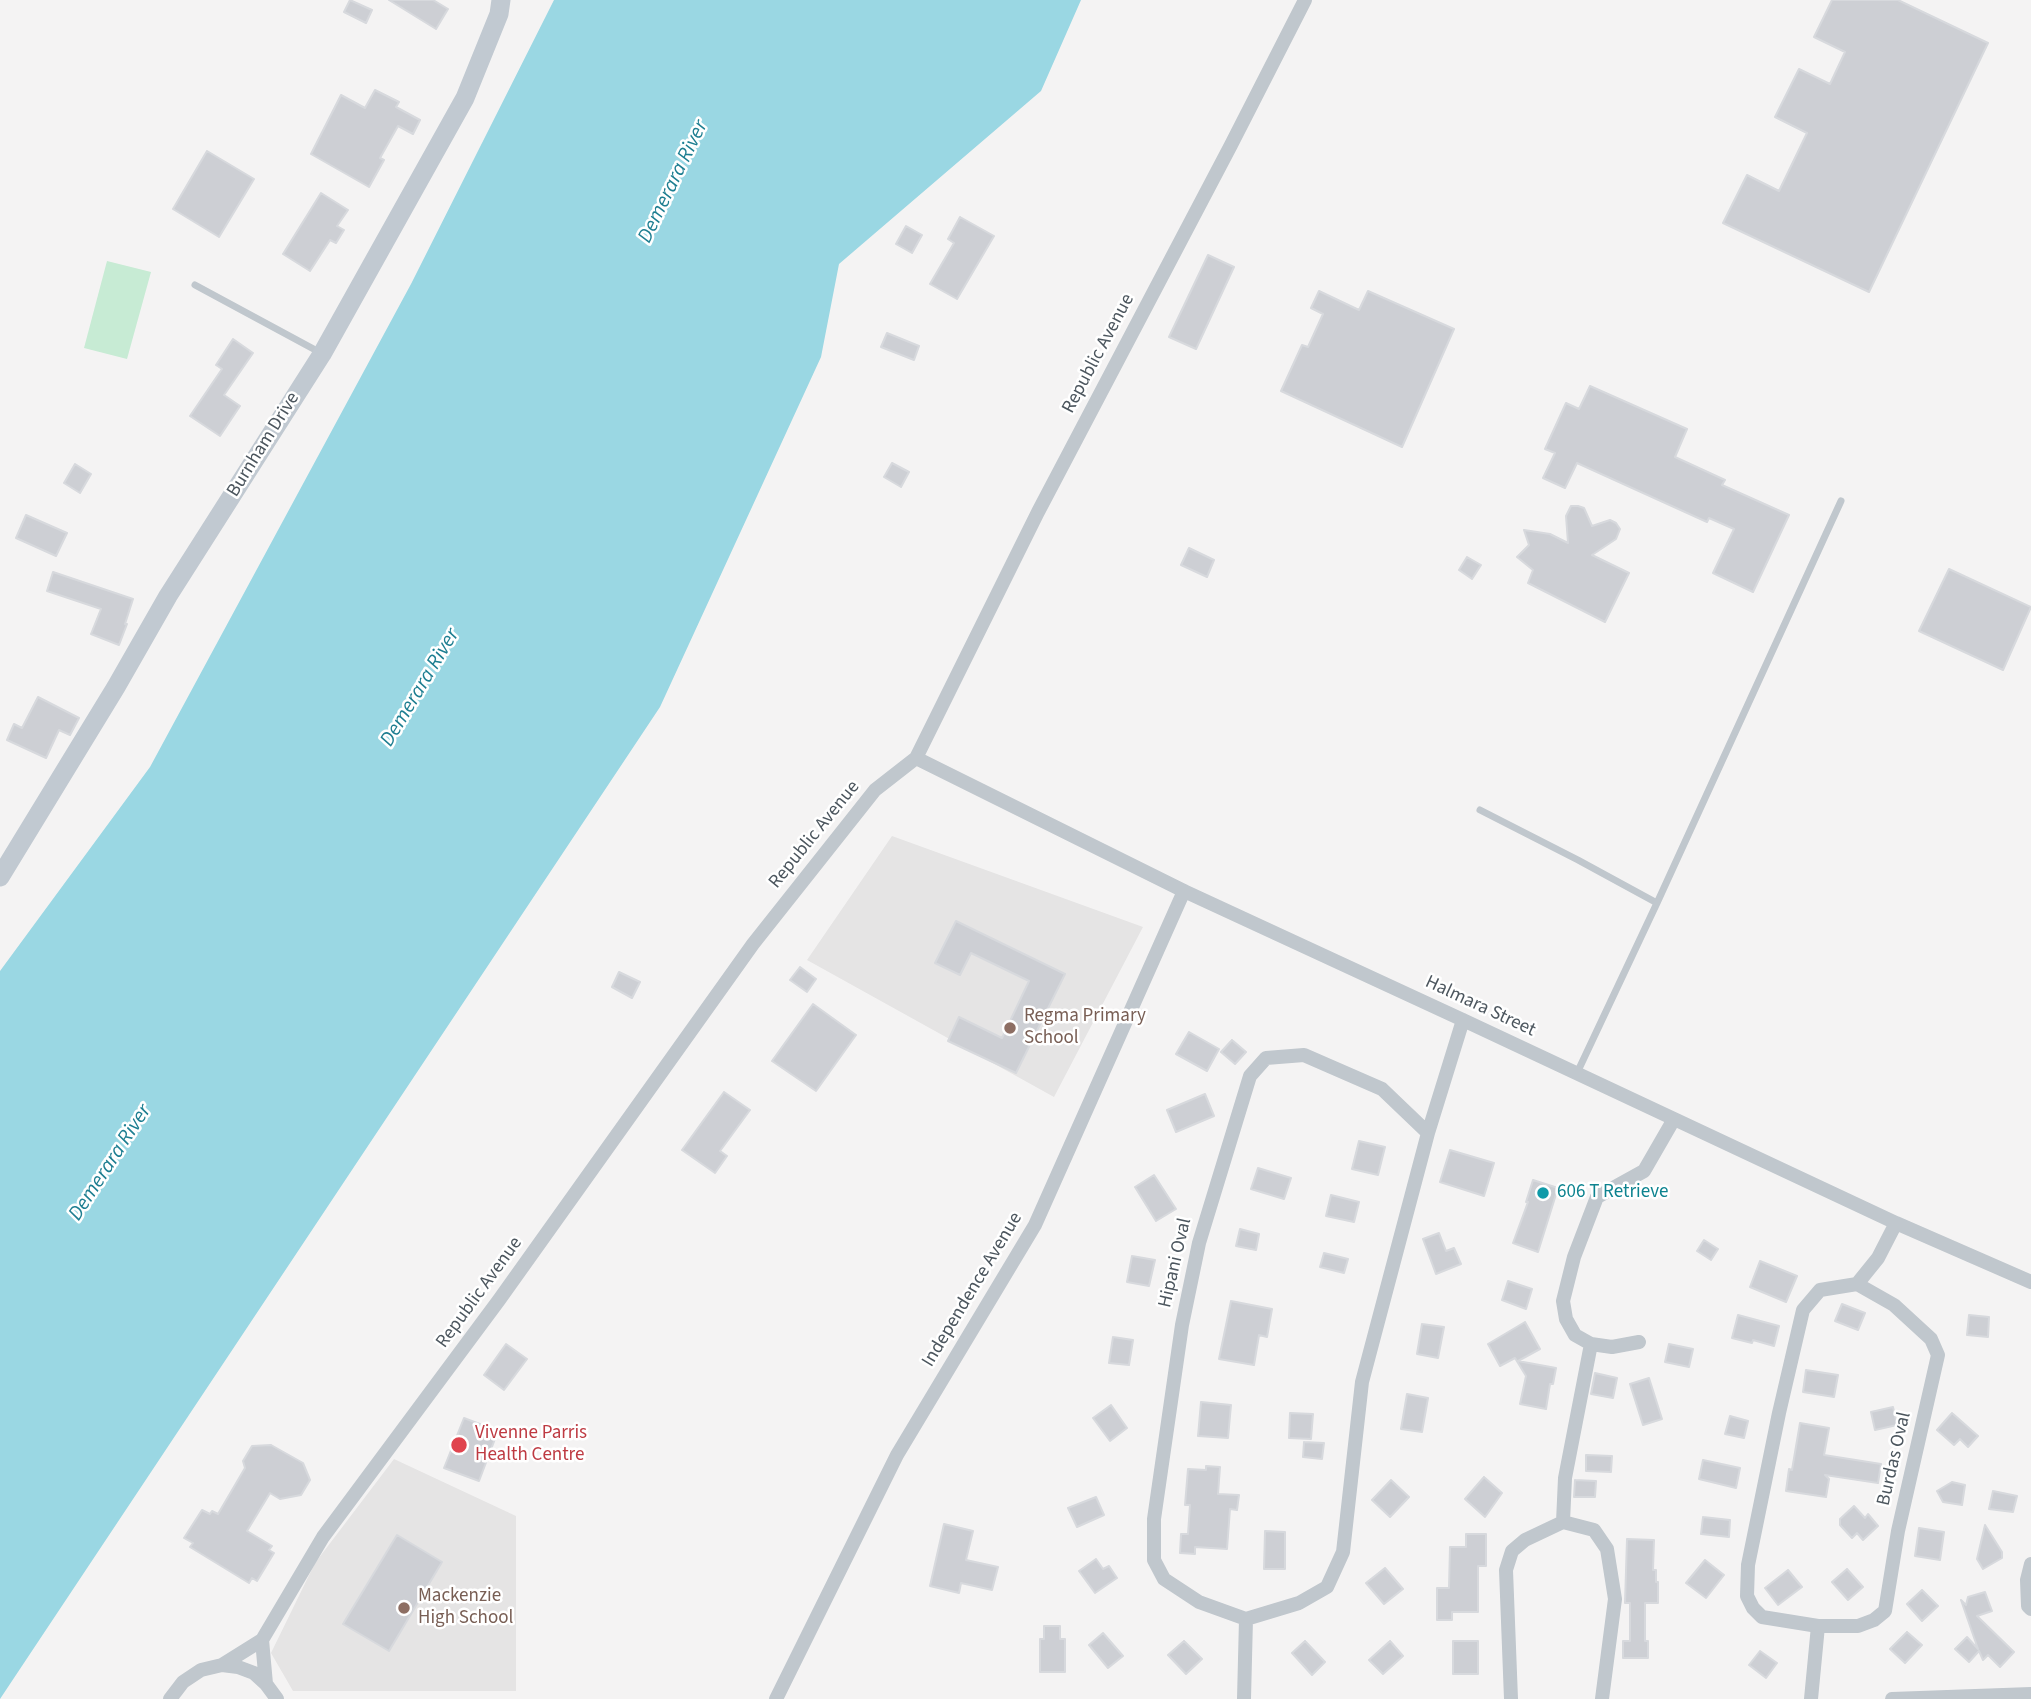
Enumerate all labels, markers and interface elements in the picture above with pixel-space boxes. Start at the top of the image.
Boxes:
water label: Demerara River [633,117,715,247]
street label: Republic Avenue [1058,290,1140,418]
street label: Burnham Drive [223,388,305,502]
water label: Demerara River [376,624,466,752]
street label: Republic Avenue [765,777,865,893]
street label: Halmara Street [1421,971,1539,1043]
place label: Regma Primary School [1024,1006,1146,1050]
marker: Regma Primary School [1002,1020,1018,1036]
water label: Demerara River [64,1100,158,1226]
place label: 606 T Retrieve [1557,1182,1668,1204]
marker: 606 T Retrieve [1535,1185,1551,1201]
street label: Independence Avenue [918,1209,1028,1371]
street label: Hipani Oval [1155,1216,1197,1310]
street label: Republic Avenue [432,1233,528,1353]
street label: Burdas Oval [1873,1410,1917,1508]
place label: Vivenne Parris Health Centre [475,1423,587,1467]
marker: Vivenne Parris Health Centre [449,1435,469,1455]
place label: Mackenzie High School [418,1586,513,1630]
marker: Mackenzie High School [396,1600,412,1616]

